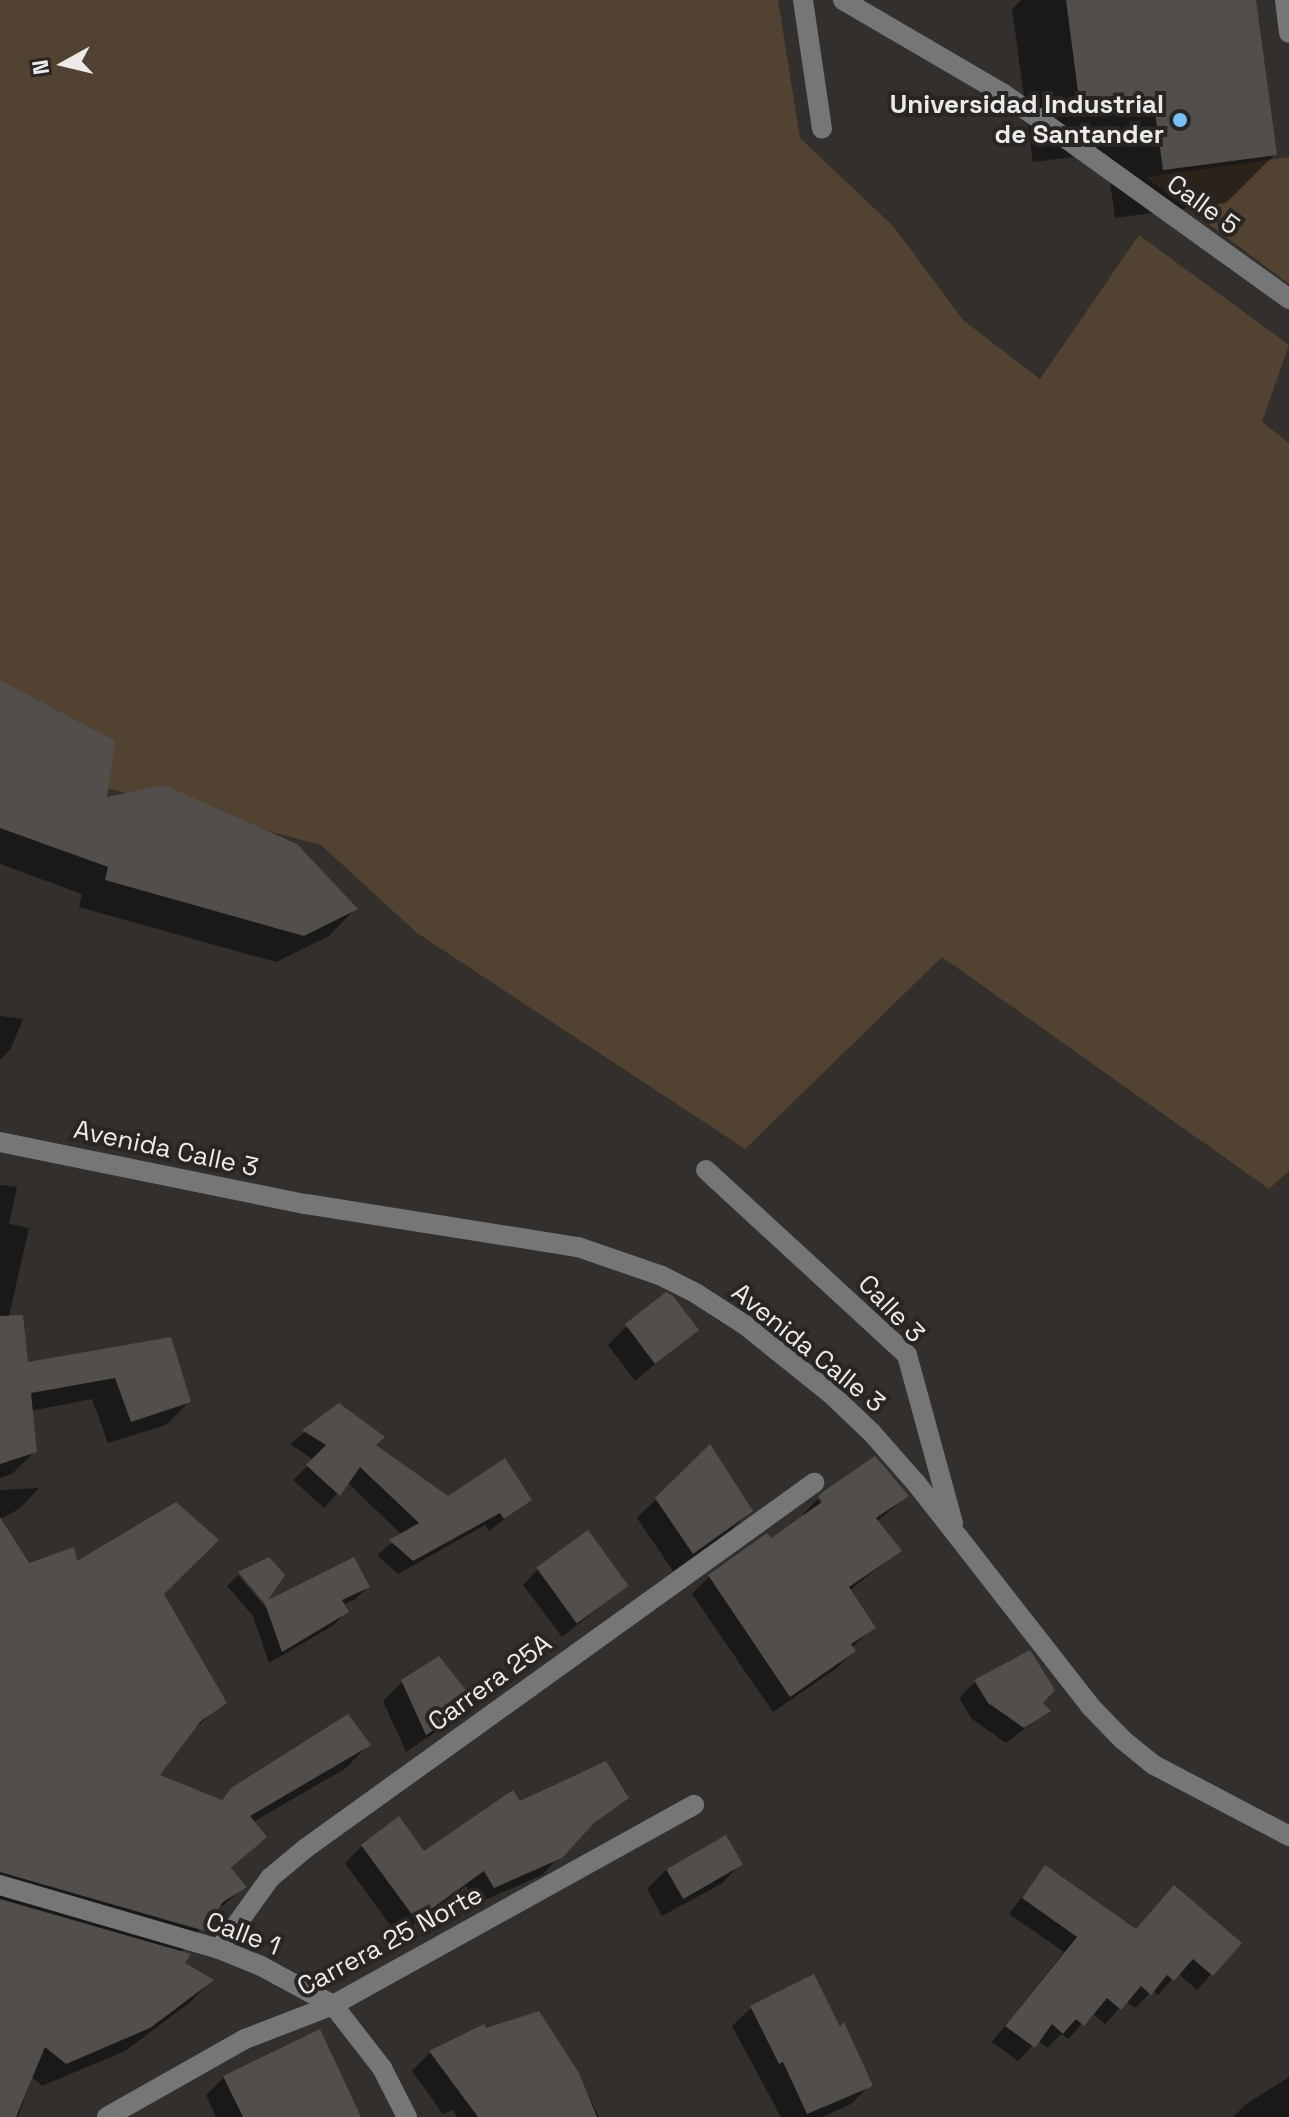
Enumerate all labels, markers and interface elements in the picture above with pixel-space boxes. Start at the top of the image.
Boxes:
north arrow [24,24,104,104]
text: N [25,58,55,77]
place label: Universidad Industrial de Santander [890,89,1164,150]
marker: Universidad Industrial de Santander [1171,111,1189,129]
street label: Calle 5 [1161,168,1245,242]
street label: Avenida Calle 3 [71,1114,261,1184]
street label: Calle 3 [851,1269,931,1349]
street label: Avenida Calle 3 [725,1277,891,1419]
street label: Carrera 25A [422,1628,558,1738]
street label: Carrera 25 Norte [292,1879,488,2003]
street label: Calle 1 [201,1906,285,1962]

